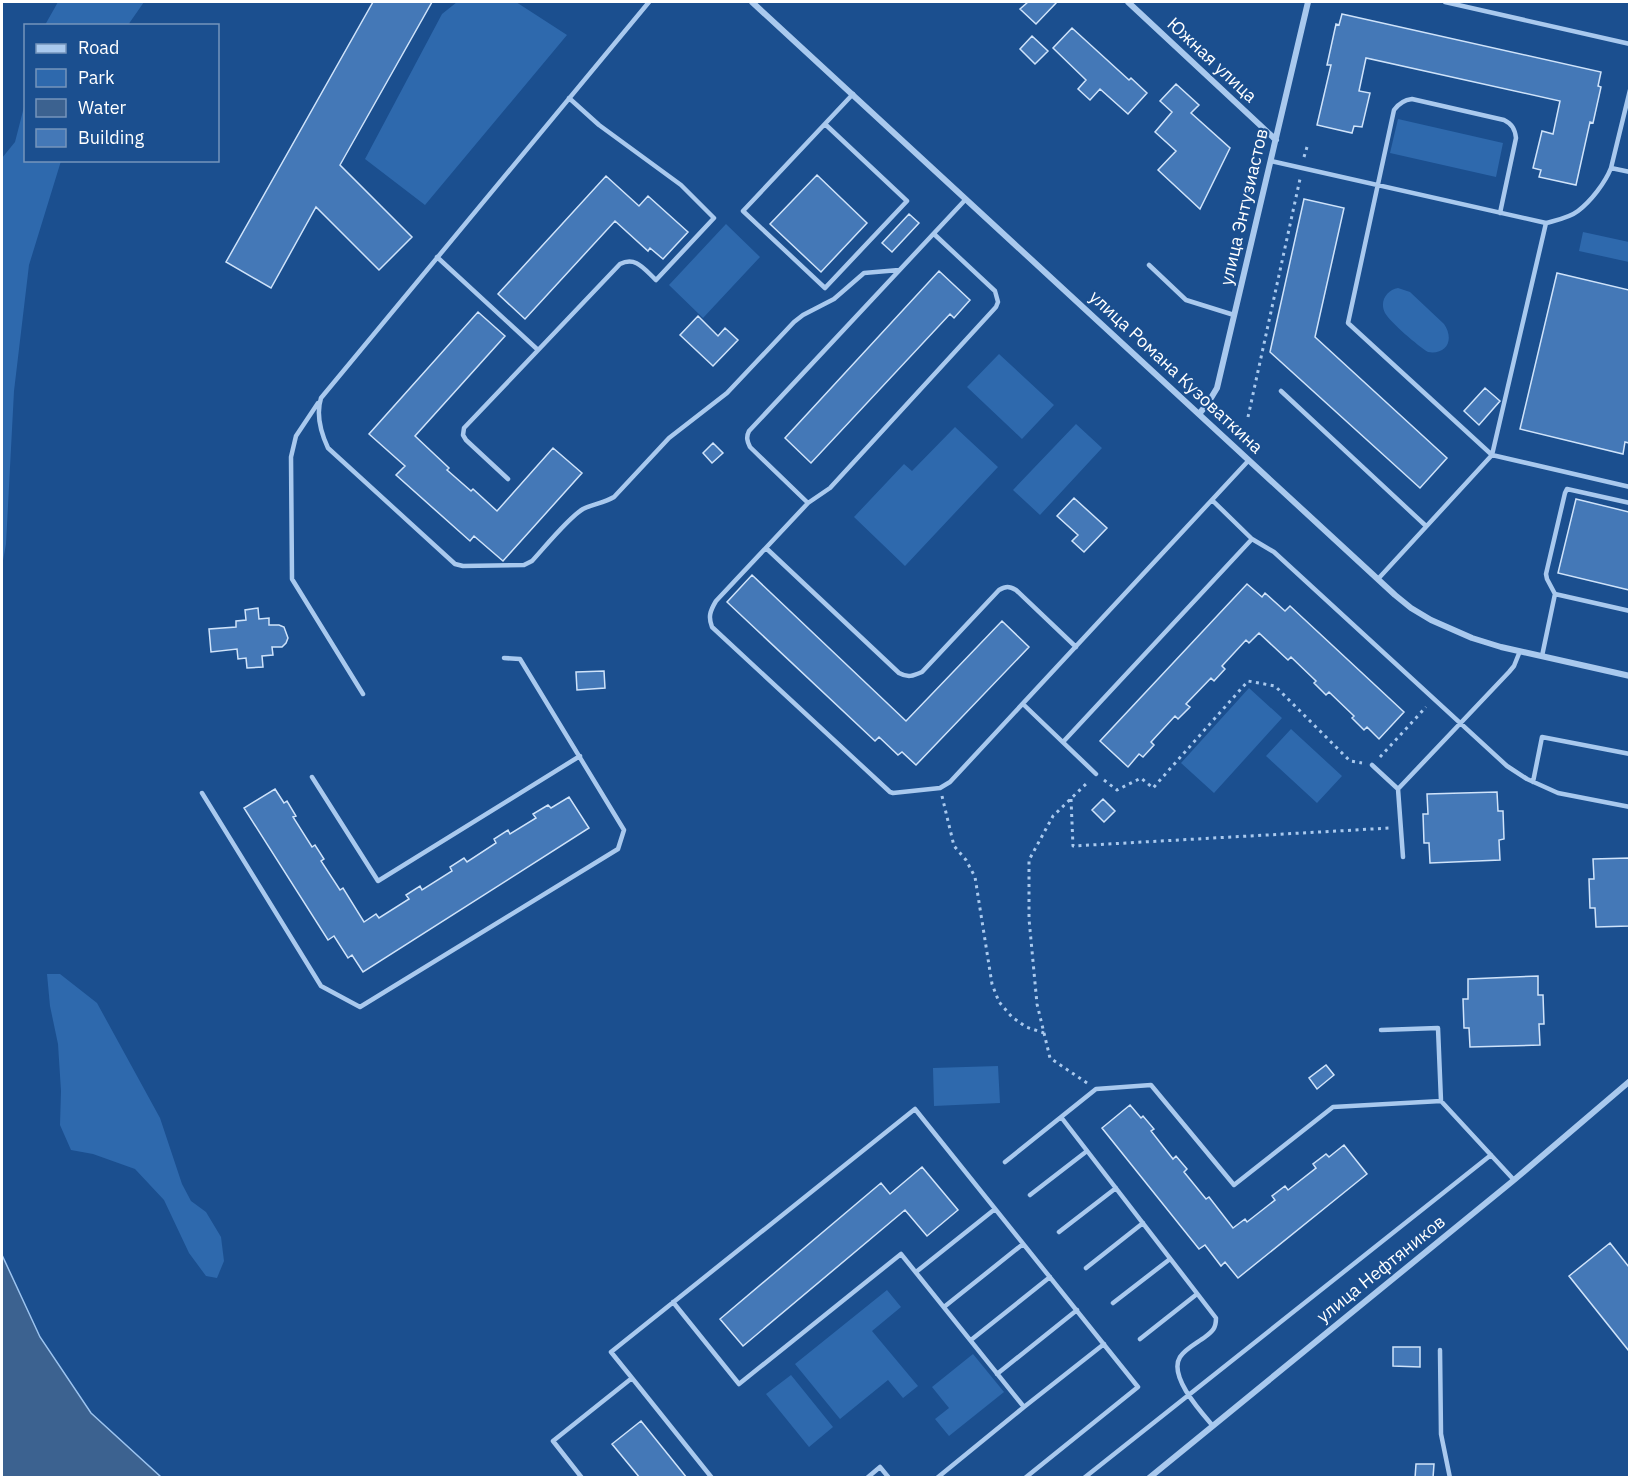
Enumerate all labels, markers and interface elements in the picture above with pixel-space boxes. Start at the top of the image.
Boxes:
street label: Южная улица [1163,12,1262,107]
legend [24,24,219,162]
text: Road [78,36,119,59]
text: Park [78,66,115,89]
text: Water [78,96,127,119]
text: Building [78,126,145,149]
street label: улица Энтузиастов [1214,126,1273,288]
street label: улица Романа Кузоваткина [1085,285,1268,458]
street label: улица Нефтяников [1312,1210,1450,1328]

